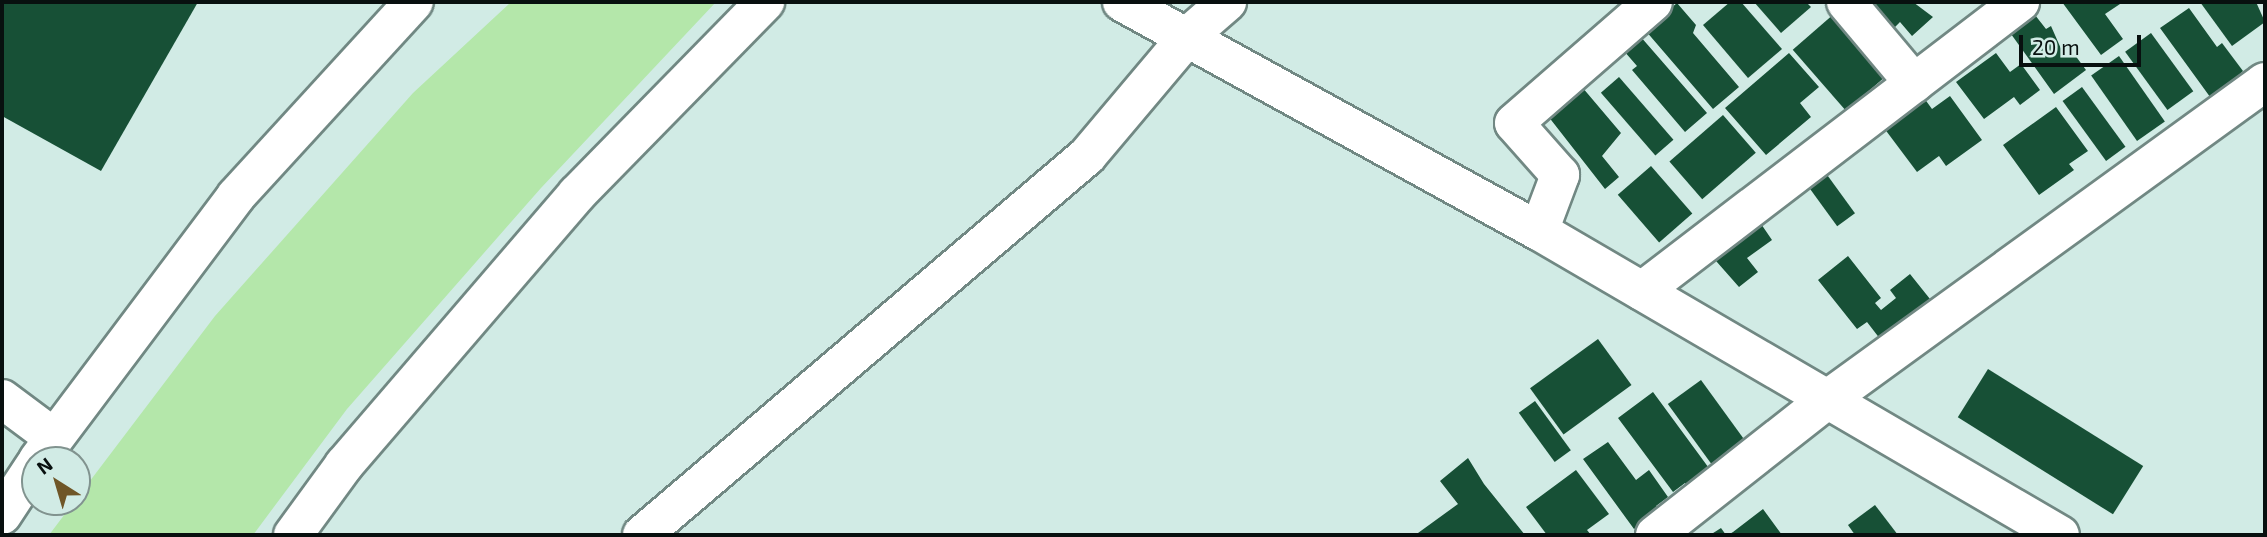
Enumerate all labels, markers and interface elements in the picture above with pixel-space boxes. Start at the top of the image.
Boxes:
scale bar [2022,21,2144,65]
text: 20 m [2032,34,2080,59]
north arrow [21,446,91,516]
text: N [32,452,57,479]

